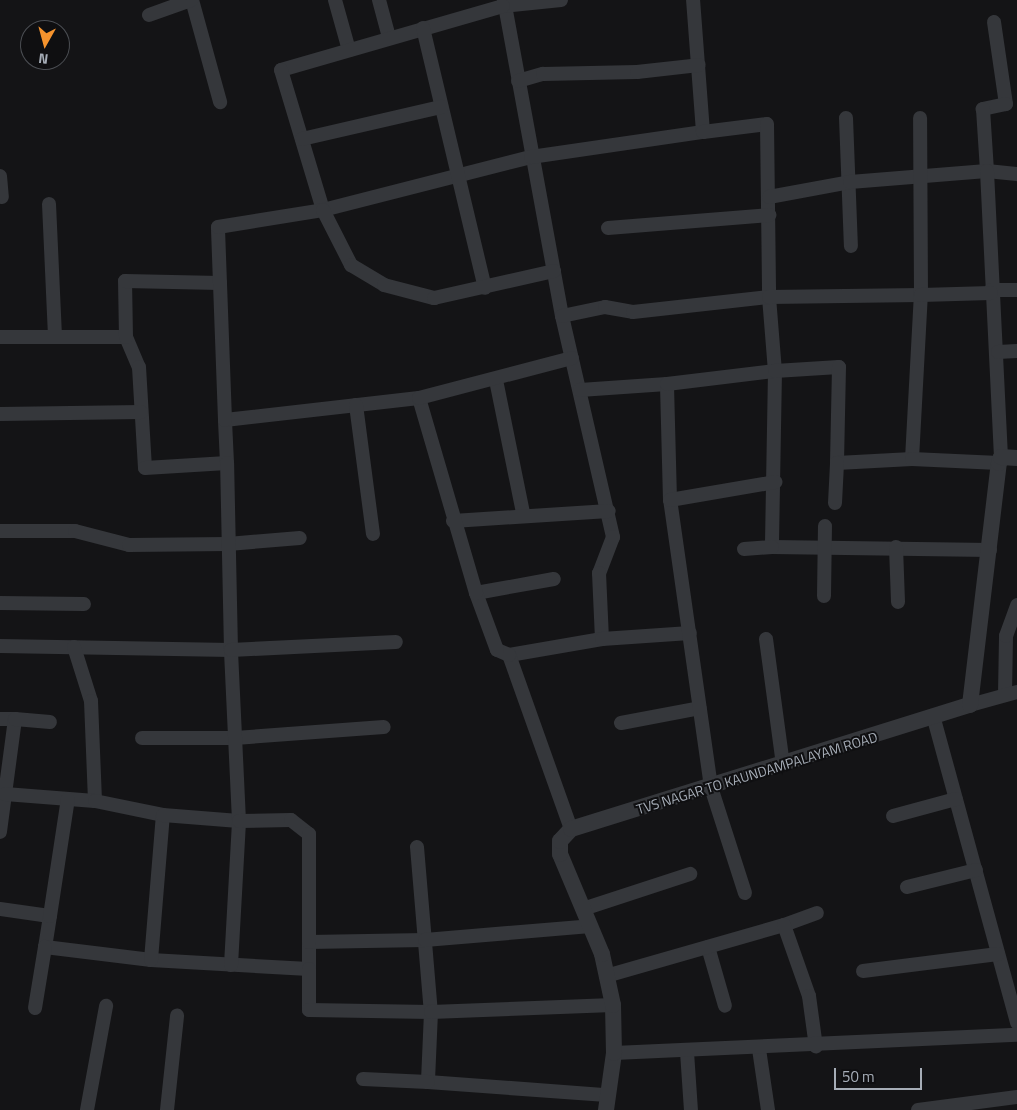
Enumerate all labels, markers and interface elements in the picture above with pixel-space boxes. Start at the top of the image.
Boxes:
north arrow [20,20,70,70]
text: N [37,48,49,70]
street label: TVS NAGAR TO KAUNDAMPALAYAM ROAD [634,728,880,818]
scale bar [837,1058,924,1090]
text: 50 m [842,1065,875,1088]

